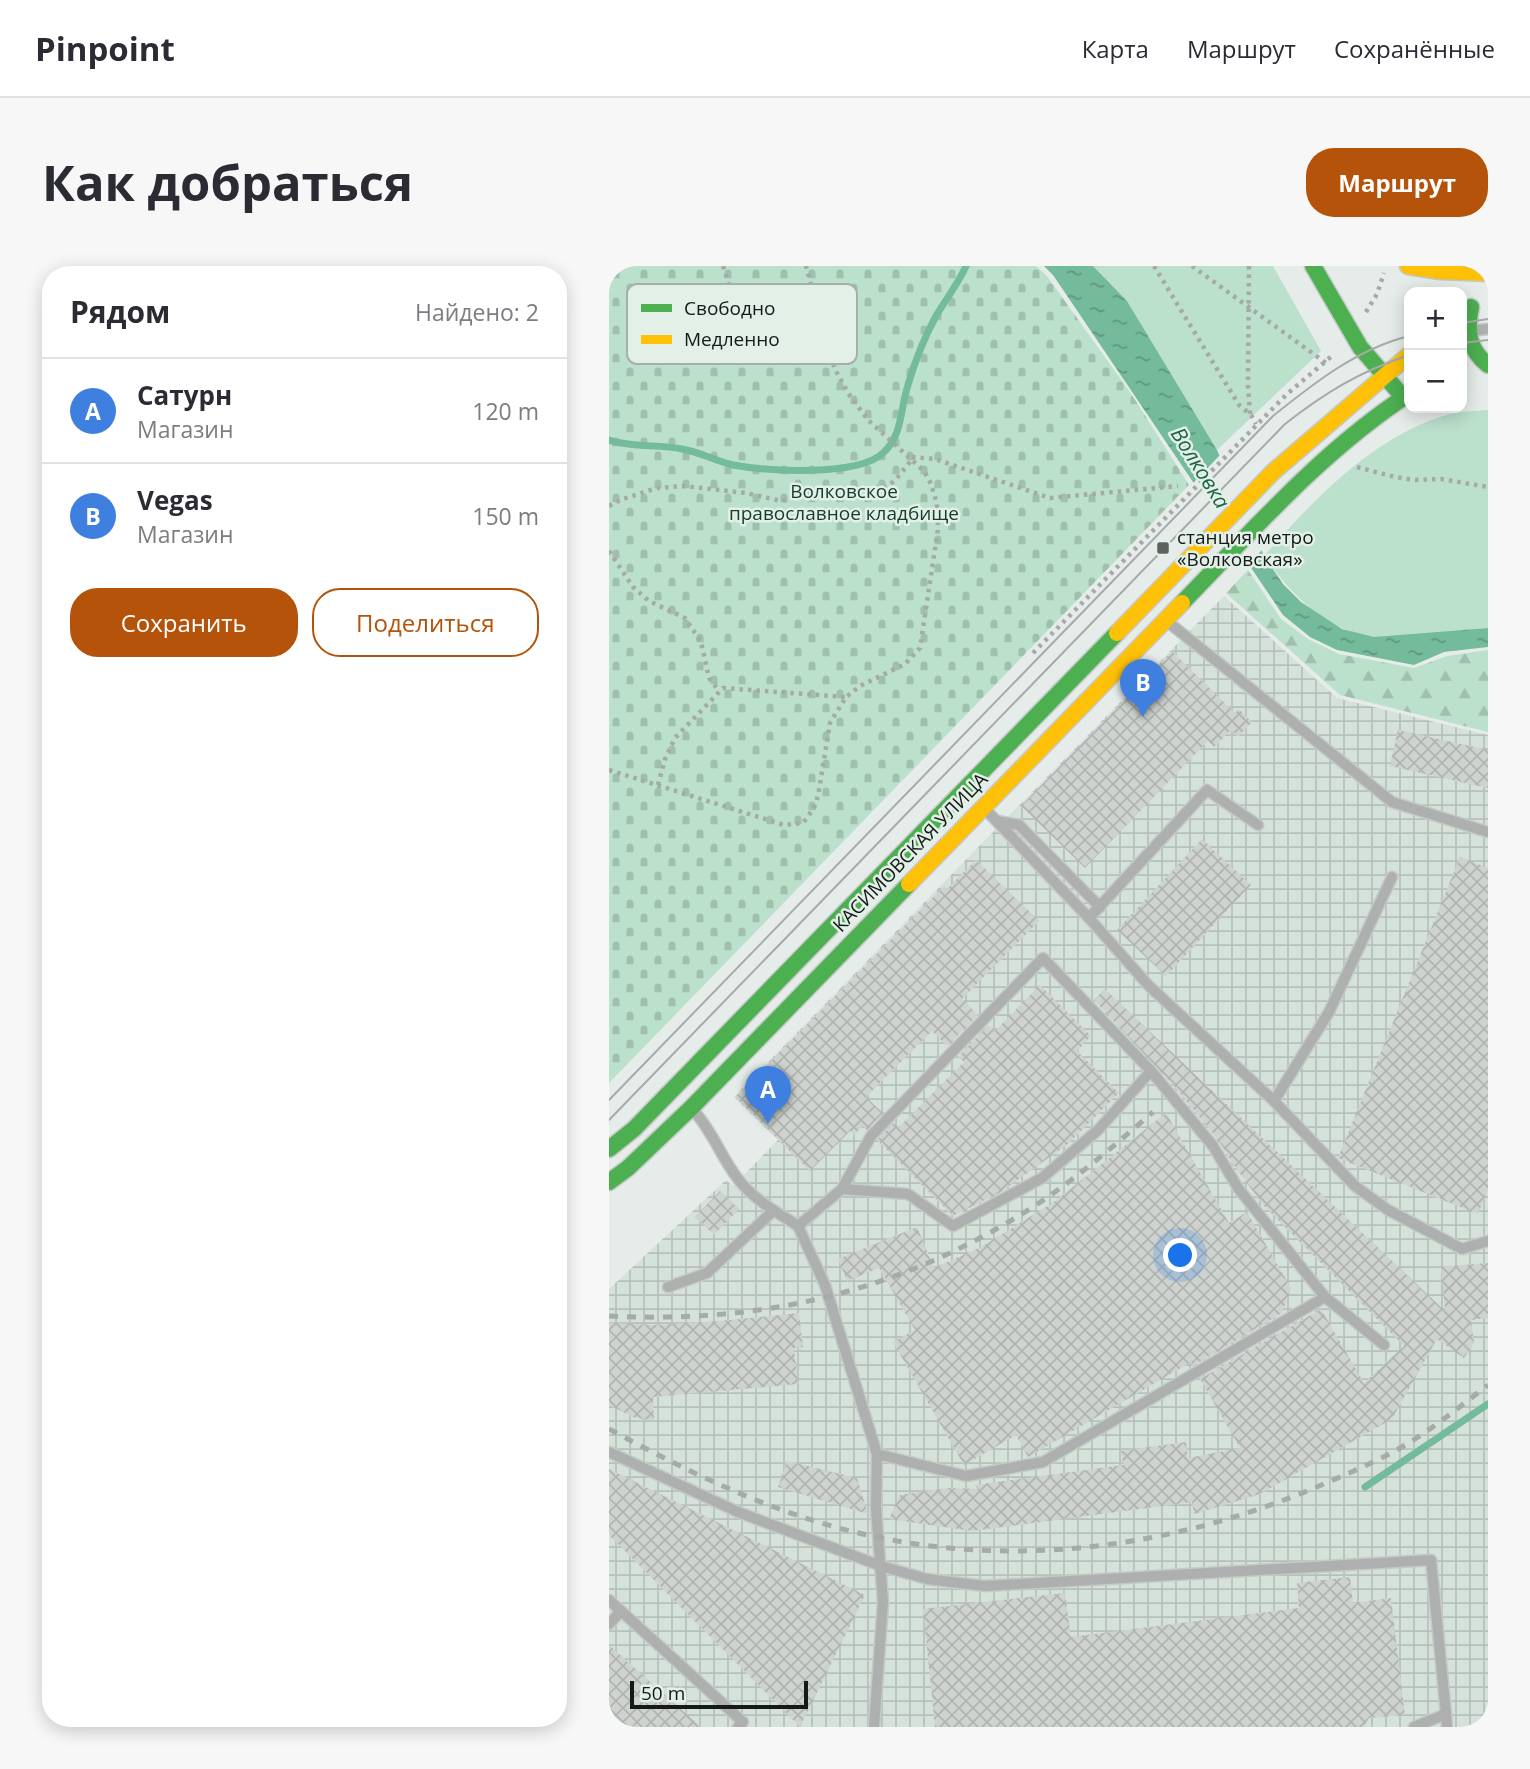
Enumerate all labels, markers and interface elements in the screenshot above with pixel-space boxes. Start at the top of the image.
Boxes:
text: Pinpoint [35,26,175,71]
text: Карта [1082,32,1149,65]
text: Маршрут [1187,32,1296,65]
text: Сохранённые [1334,32,1495,65]
button: Маршрут [1306,148,1488,217]
text: Как добраться [42,149,413,215]
legend [627,284,857,364]
map controls [1404,287,1467,413]
button: + [1404,287,1467,350]
text: Рядом [70,291,170,332]
text: Свободно [684,295,775,321]
text: Найдено: 2 [415,296,539,328]
text: Медленно [684,326,780,352]
button: − [1404,350,1467,413]
text: Сатурн [137,377,232,413]
text: A [85,395,101,427]
text: 120 m [472,395,539,427]
text: Магазин [137,413,233,445]
water label: Волковка [1165,422,1237,514]
park label: Волковское православное кладбище [729,478,959,526]
text: Vegas [137,482,213,518]
text: B [85,500,101,532]
text: 150 m [472,500,539,532]
text: Магазин [137,518,233,550]
place label: станция метро «Волковская» [1177,524,1314,572]
marker: станция метро «Волковская» [1155,540,1171,556]
button: Сохранить [70,588,298,657]
button: Поделиться [312,588,539,657]
pin: B [1120,659,1166,717]
street label: КАСИМОВСКАЯ УЛИЦА [827,767,993,937]
pin: A [745,1066,791,1124]
your location [1163,1238,1197,1272]
scale bar [630,1678,809,1710]
text: 50 m [641,1680,685,1706]

